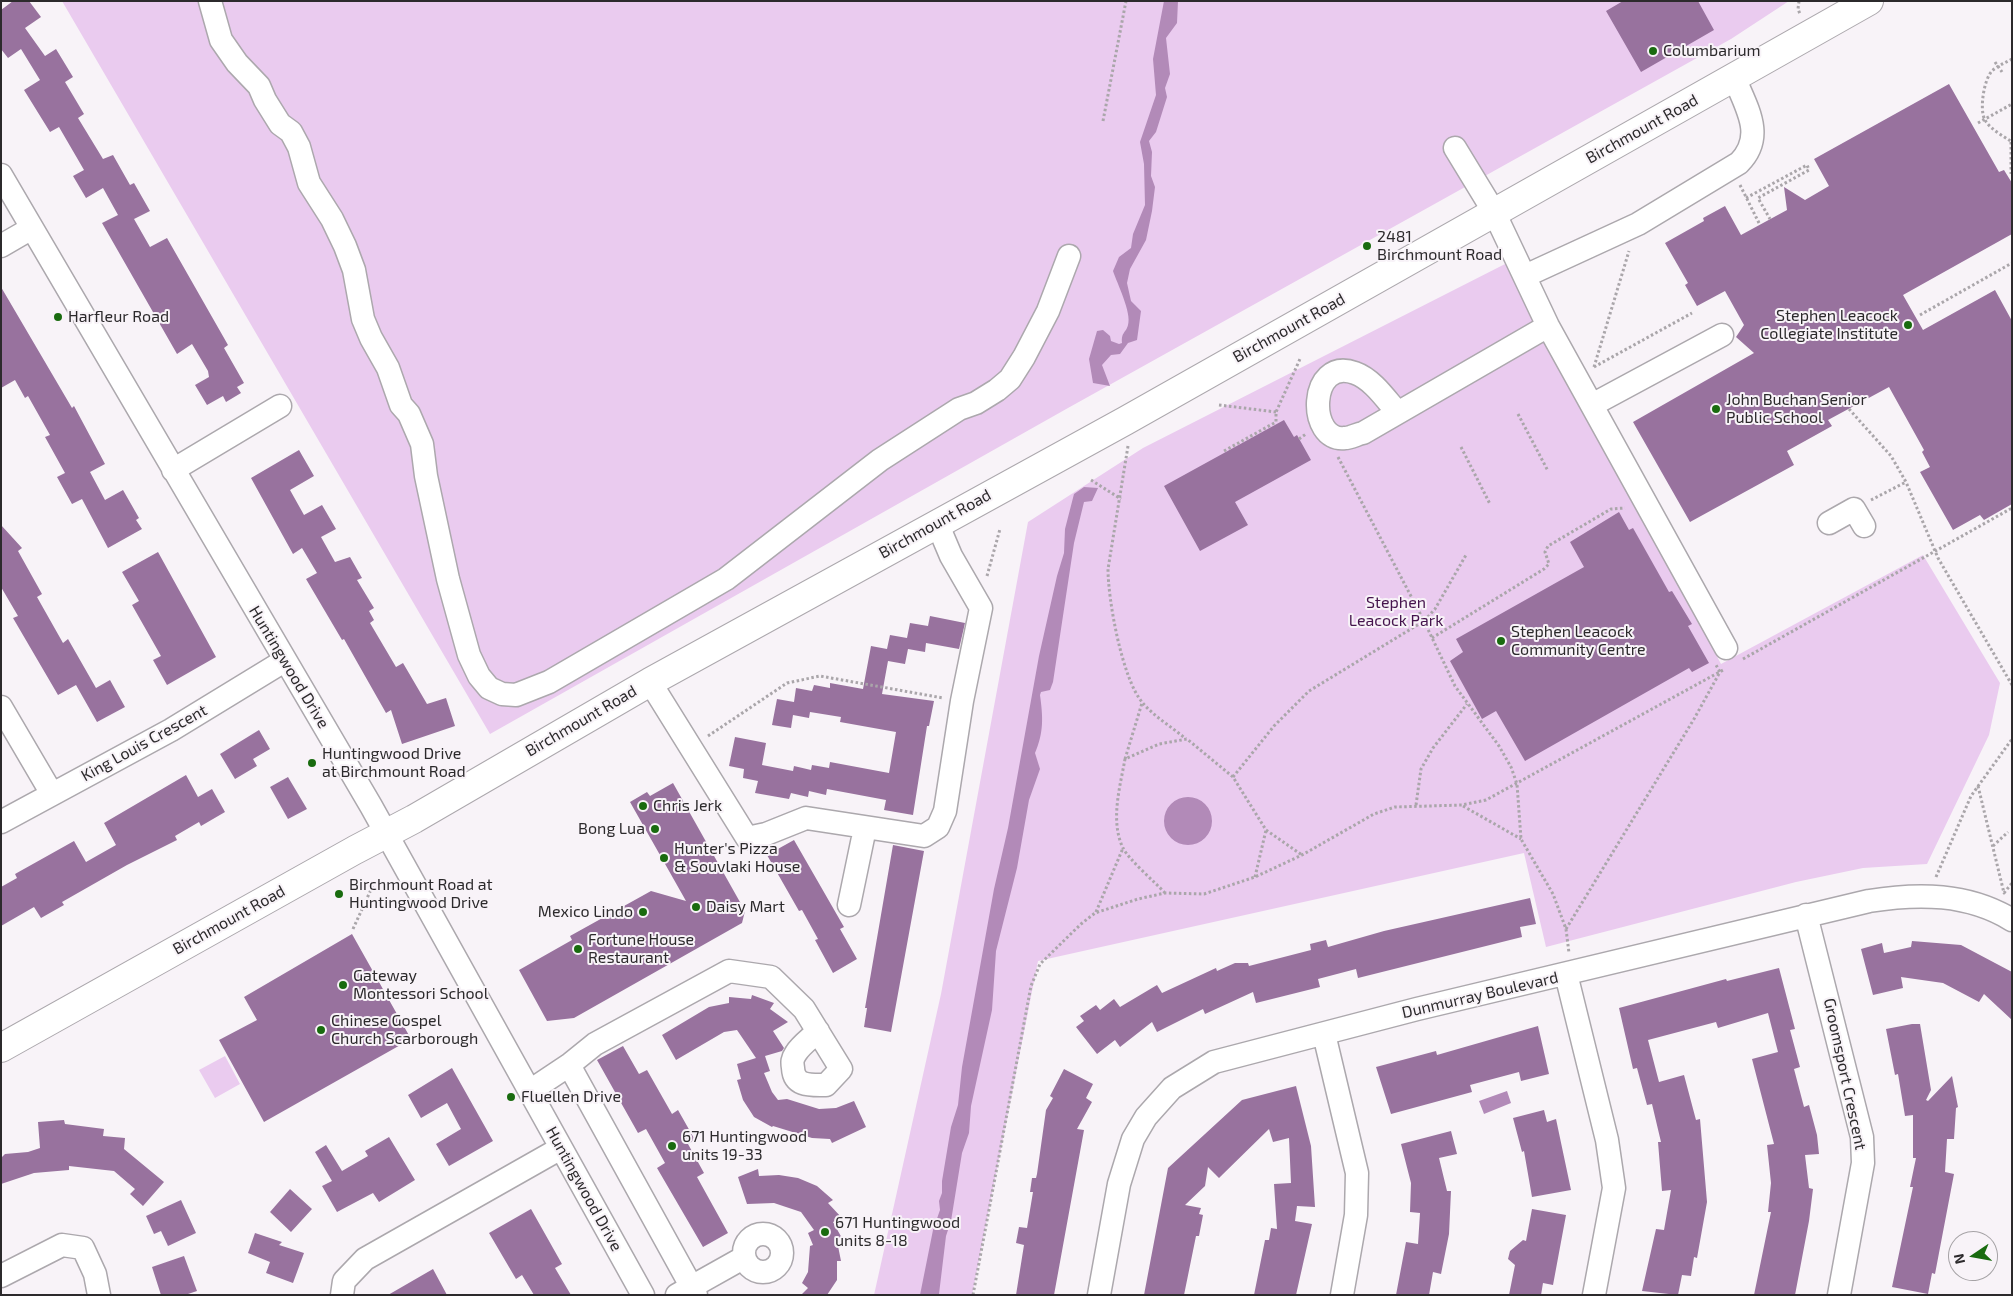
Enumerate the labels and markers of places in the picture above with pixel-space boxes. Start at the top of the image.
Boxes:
place label: Columbarium [1663,41,1761,61]
marker: Columbarium [1647,45,1659,57]
place label: 2481 Birchmount Road [1377,227,1502,265]
marker: 2481 Birchmount Road [1361,240,1373,252]
place label: Stephen Leacock Collegiate Institute [1760,306,1898,344]
place label: Harfleur Road [68,307,169,327]
marker: Harfleur Road [52,311,64,323]
marker: Stephen Leacock Collegiate Institute [1902,319,1914,331]
place label: John Buchan Senior Public School [1726,390,1867,428]
marker: John Buchan Senior Public School [1710,403,1722,415]
place label: Stephen Leacock Community Centre [1511,622,1646,660]
marker: Stephen Leacock Community Centre [1495,635,1507,647]
place label: Huntingwood Drive at Birchmount Road [322,744,466,782]
marker: Huntingwood Drive at Birchmount Road [306,757,318,769]
place label: Chris Jerk [653,796,722,816]
marker: Chris Jerk [637,800,649,812]
place label: Bong Lua [578,819,645,839]
marker: Bong Lua [649,823,661,835]
place label: Hunter's Pizza & Souvlaki House [674,839,800,877]
marker: Hunter's Pizza & Souvlaki House [658,852,670,864]
place label: Birchmount Road at Huntingwood Drive [349,875,493,913]
marker: Birchmount Road at Huntingwood Drive [333,888,345,900]
place label: Daisy Mart [706,897,785,917]
marker: Daisy Mart [690,901,702,913]
place label: Mexico Lindo [538,902,633,922]
marker: Mexico Lindo [637,906,649,918]
place label: Fortune House Restaurant [588,930,694,968]
marker: Fortune House Restaurant [572,943,584,955]
place label: Gateway Montessori School [353,966,488,1004]
marker: Gateway Montessori School [337,979,349,991]
place label: Chinese Gospel Church Scarborough [331,1011,478,1049]
marker: Chinese Gospel Church Scarborough [315,1024,327,1036]
place label: Fluellen Drive [521,1087,621,1107]
marker: Fluellen Drive [505,1091,517,1103]
place label: 671 Huntingwood units 19-33 [682,1127,807,1165]
marker: 671 Huntingwood units 19-33 [666,1140,678,1152]
place label: 671 Huntingwood units 8-18 [835,1213,960,1251]
marker: 671 Huntingwood units 8-18 [819,1226,831,1238]

